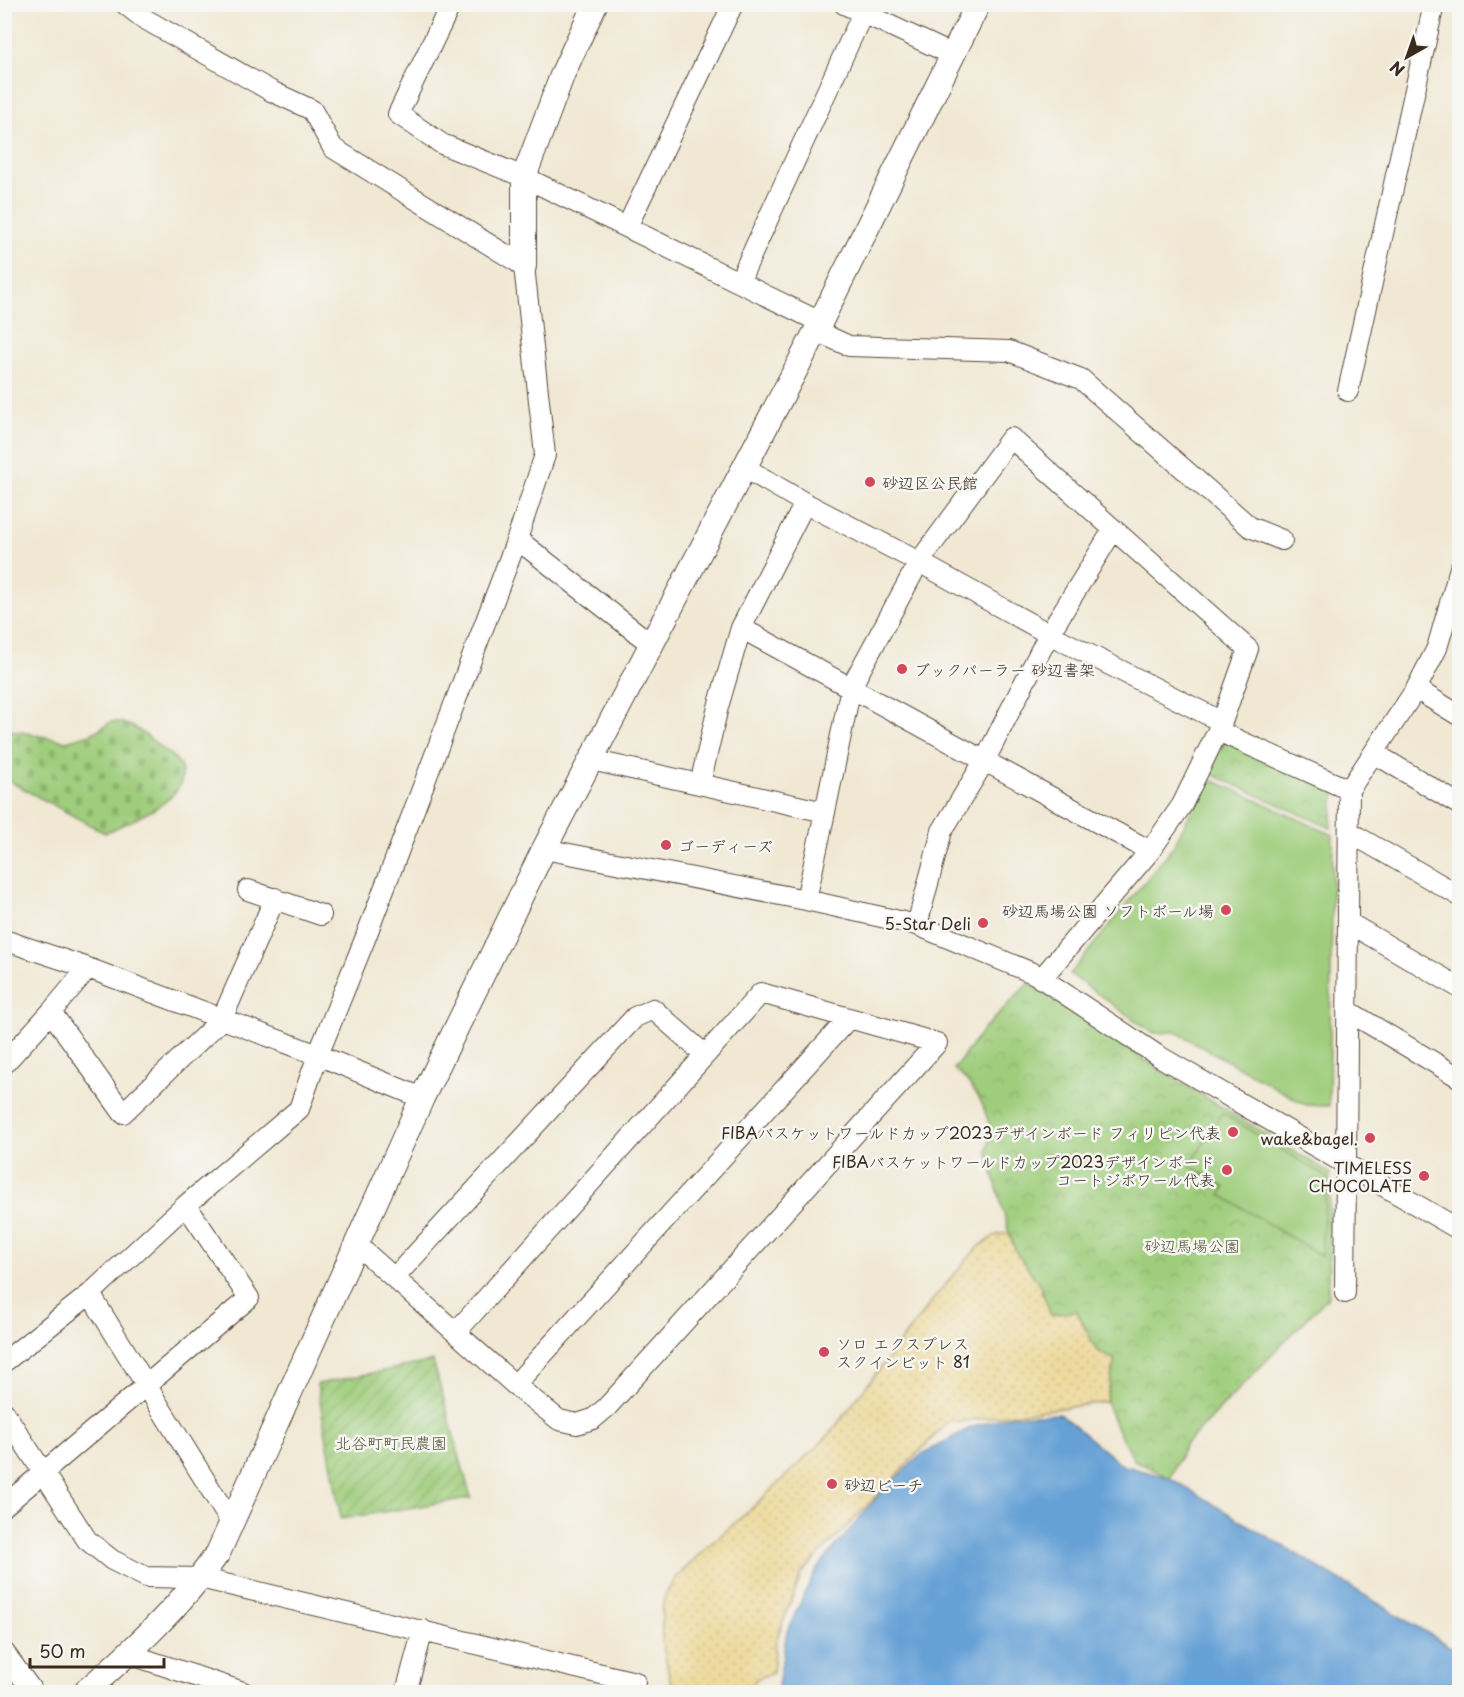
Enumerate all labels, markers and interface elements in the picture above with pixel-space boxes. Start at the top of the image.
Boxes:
north arrow [1377,27,1437,87]
text: N [1384,56,1409,83]
place label: 砂辺区公民館 [882,470,978,494]
marker: 砂辺区公民館 [863,475,877,489]
place label: ブックパーラー 砂辺書架 [914,657,1095,681]
marker: ブックパーラー 砂辺書架 [895,662,909,676]
place label: ゴーディーズ [678,833,773,857]
marker: ゴーディーズ [659,838,673,852]
place label: 砂辺馬場公園 ソフトボール場 [1002,898,1214,922]
marker: 砂辺馬場公園 ソフトボール場 [1219,903,1233,917]
place label: 5-Star Deli [884,911,971,935]
marker: 5-Star Deli [976,916,990,930]
place label: FIBAバスケットワールドカップ2023デザインボード フィリピン代表 [721,1120,1221,1144]
marker: FIBAバスケットワールドカップ2023デザインボード フィリピン代表 [1226,1125,1240,1139]
place label: wake&bagel. [1260,1126,1358,1150]
marker: wake&bagel. [1363,1131,1377,1145]
place label: FIBAバスケットワールドカップ2023デザインボード コートジボワール代表 [832,1149,1215,1191]
place label: TIMELESS CHOCOLATE [1308,1155,1412,1197]
marker: FIBAバスケットワールドカップ2023デザインボード コートジボワール代表 [1220,1163,1234,1177]
marker: TIMELESS CHOCOLATE [1417,1169,1431,1183]
park label: 砂辺馬場公園 [1144,1233,1240,1257]
place label: ソロ エクスプレス スクインビット 81 [836,1331,970,1373]
marker: ソロ エクスプレス スクインビット 81 [817,1345,831,1359]
park label: 北谷町町民農園 [335,1430,447,1454]
place label: 砂辺ビーチ [844,1472,923,1496]
marker: 砂辺ビーチ [825,1477,839,1491]
scale bar [30,1631,164,1669]
text: 50 m [39,1637,86,1664]

